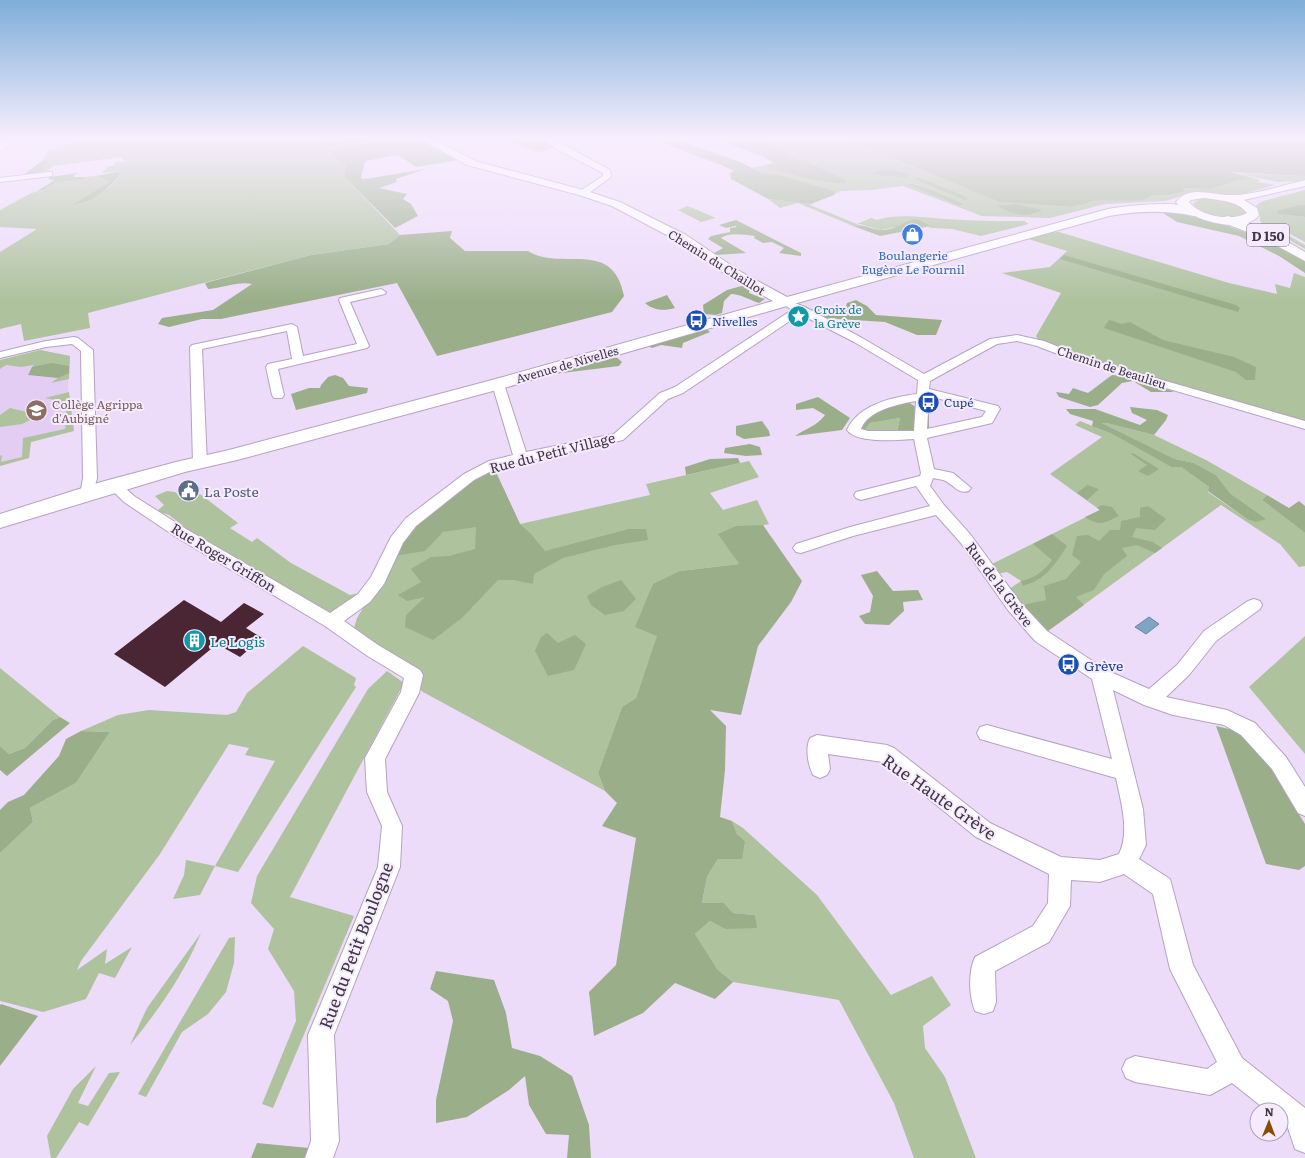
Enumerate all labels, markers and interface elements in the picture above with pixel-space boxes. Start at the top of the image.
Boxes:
shop icon: Boulangerie Eugène Le Fournil [900,221,926,247]
road number: D 150 [1247,224,1289,246]
street label: Chemin du Chaillot [665,225,769,299]
place label: Boulangerie Eugène Le Fournil [861,246,965,278]
place label: Croix de la Grève [814,300,862,332]
place icon: Croix de la Grève [786,303,812,329]
bus stop icon: Nivelles [684,308,710,334]
place label: Nivelles [712,312,758,330]
street label: Avenue de Nivelles [514,341,621,387]
street label: Chemin de Beaulieu [1055,341,1169,393]
bus stop icon: Cupé [916,389,942,415]
place label: Cupé [944,393,973,411]
place label: Collège Agrippa d'Aubigné [52,395,143,427]
school or university icon: Collège Agrippa d'Aubigné [23,398,49,424]
street label: Rue du Petit Village [487,427,617,477]
public building icon: La Poste [175,478,201,504]
place label: La Poste [204,481,259,501]
street label: Rue Roger Griffon [168,518,280,596]
street label: Rue de la Grève [962,538,1038,630]
building icon: Le Logis [181,628,207,654]
place label: Le Logis [210,631,265,651]
bus stop icon: Grève [1055,652,1081,678]
place label: Grève [1084,655,1123,675]
street label: Rue Haute Grève [878,747,1002,845]
street label: Rue du Petit Boulogne [312,858,398,1032]
north arrow [1249,1102,1289,1142]
text: N [1264,1103,1274,1119]

